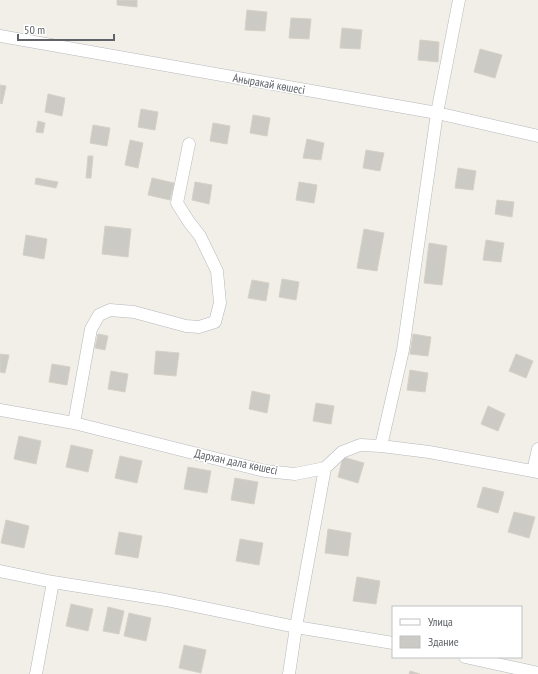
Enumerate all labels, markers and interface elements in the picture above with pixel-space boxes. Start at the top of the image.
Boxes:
scale bar [18,16,114,42]
text: 50 m [24,22,45,37]
street label: Аныракай көшесі [232,70,306,97]
street label: Дархан дала көшесі [193,445,279,478]
legend [392,606,522,658]
text: Улица [428,614,453,629]
text: Здание [428,634,459,649]

